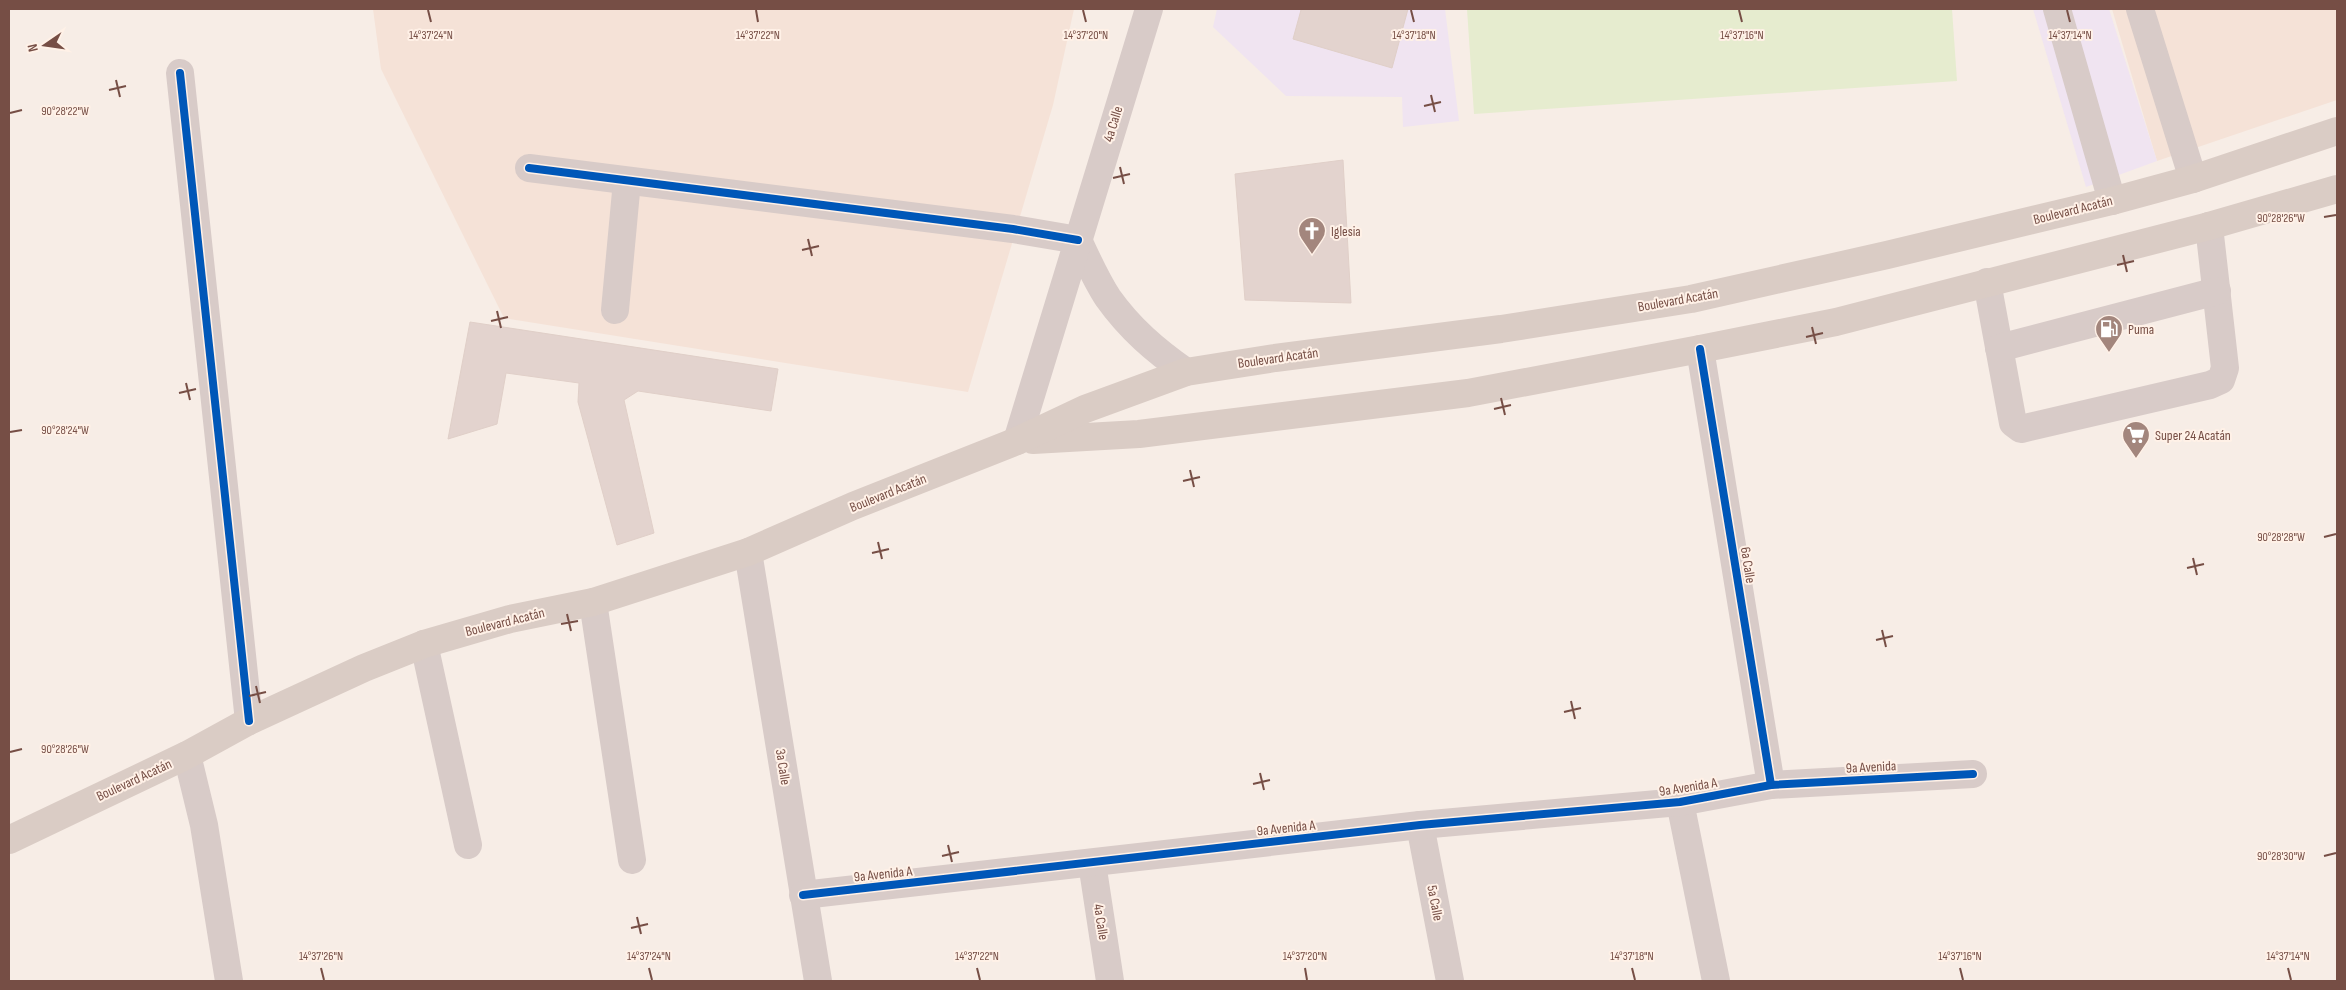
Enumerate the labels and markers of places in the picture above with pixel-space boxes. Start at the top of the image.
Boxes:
church icon: Iglesia [1297,216,1327,255]
place label: Iglesia [1331,223,1361,240]
fuel station icon: Puma [2094,314,2124,353]
place label: Puma [2128,321,2154,338]
supermarket icon: Super 24 Acatán [2121,420,2151,459]
place label: Super 24 Acatán [2155,427,2231,444]

